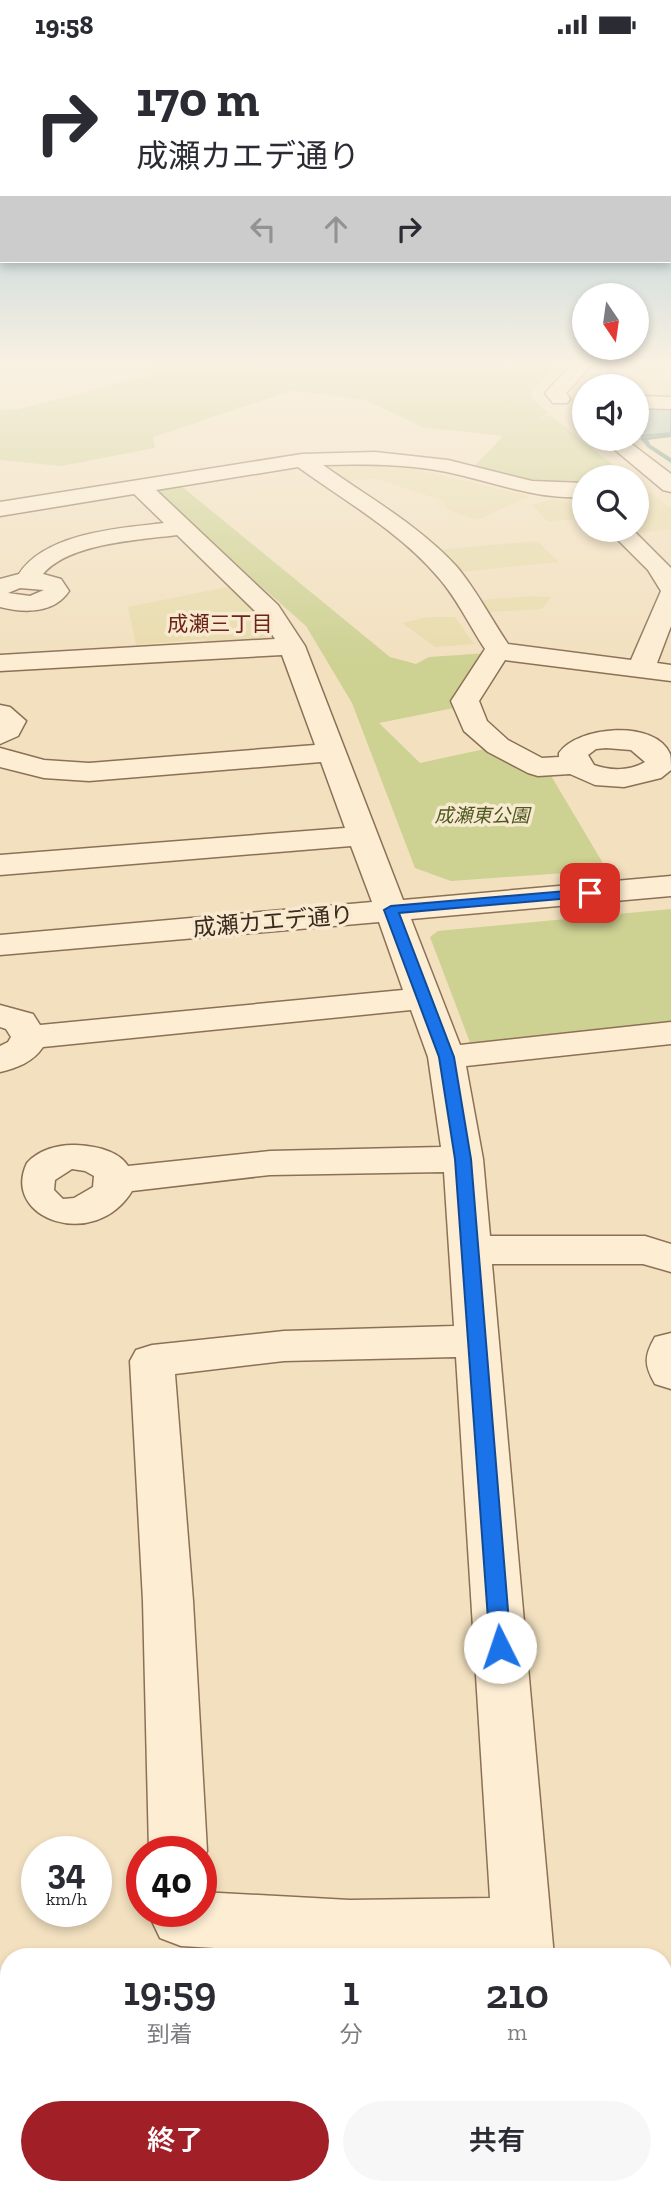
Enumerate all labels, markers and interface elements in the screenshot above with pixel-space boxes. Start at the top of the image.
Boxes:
text: 19:58 [35,9,93,41]
text: 170 m [136,70,259,129]
icon: right [21,77,112,168]
text: 成瀬カエデ通り [136,137,360,175]
icon: left [244,210,282,248]
icon: ahead [317,210,355,248]
icon: right [390,210,428,248]
north arrow [572,283,649,361]
map controls [572,283,649,542]
button: sound [572,374,649,451]
button: search [572,465,649,542]
district label: 成瀬三丁目 [168,611,273,636]
park label: 成瀬東公園 [434,804,532,827]
pin [560,863,620,923]
icon: arrive [571,874,609,912]
street label: 成瀬カエデ通り [192,900,354,942]
position arrow [463,1610,537,1684]
speed limit sign: 40 [126,1836,217,1927]
text: 34 [47,1851,86,1893]
text: km/h [46,1888,87,1910]
text: 19:59 [123,1965,216,2016]
text: 1 [343,1965,359,2016]
text: 210 [486,1968,549,2019]
text: m [507,2018,527,2046]
text: 到着 [147,2020,193,2048]
text: 分 [340,2020,363,2048]
button: 終了 [21,2101,329,2181]
button: 共有 [343,2101,651,2181]

